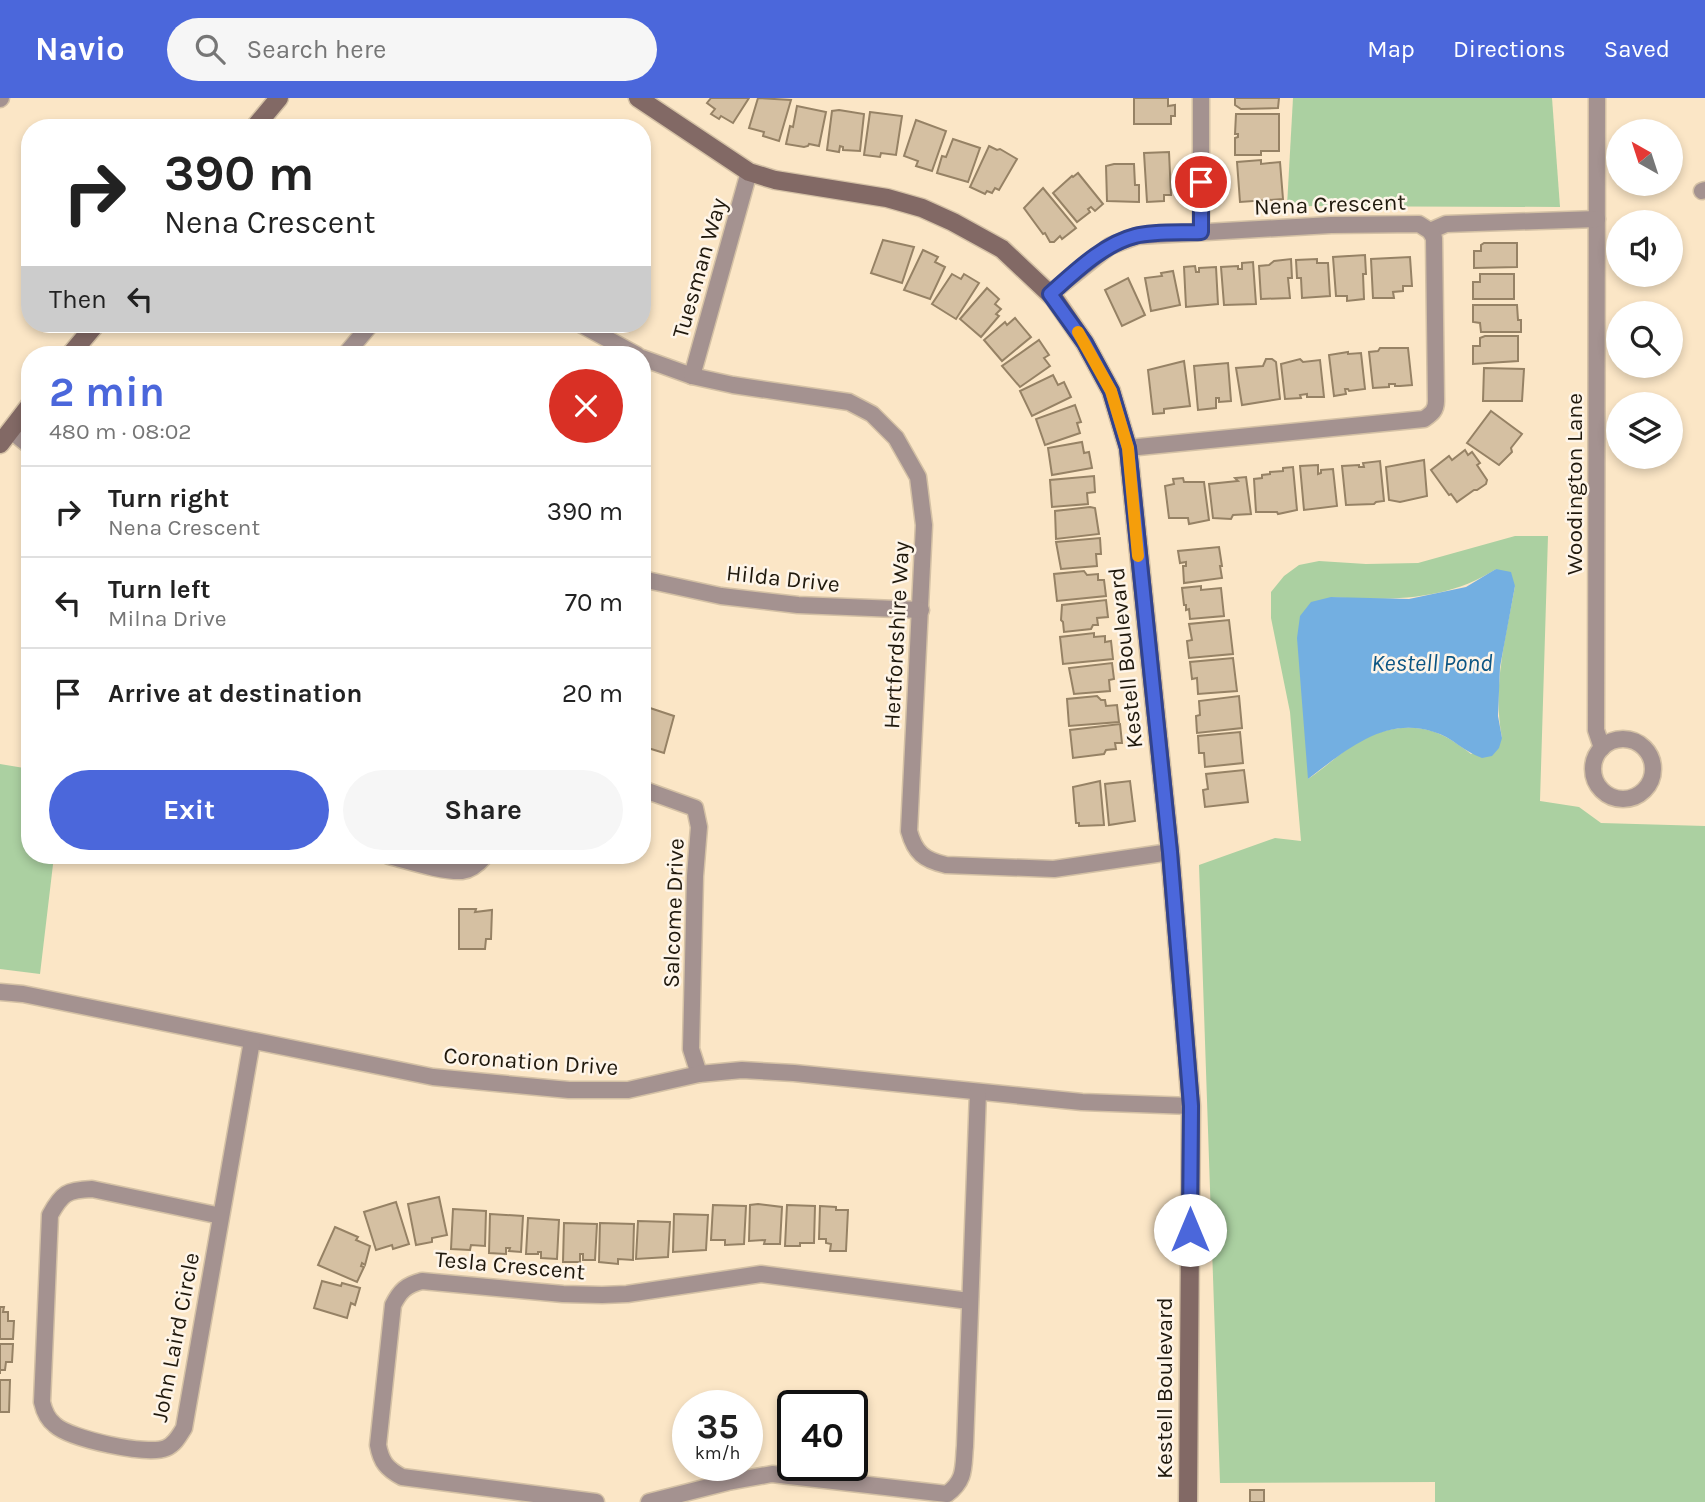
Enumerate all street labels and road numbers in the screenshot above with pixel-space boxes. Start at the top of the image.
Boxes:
street label: Nena Crescent [1254,188,1407,221]
street label: Tuesman Way [667,195,732,341]
street label: Woodington Lane [1561,393,1588,575]
street label: Hertfordshire Way [878,540,915,730]
street label: Hilda Drive [725,559,841,598]
street label: Kestell Boulevard [1103,566,1148,750]
street label: Salcome Drive [657,838,690,988]
street label: Coronation Drive [443,1042,619,1081]
street label: Tesla Crescent [434,1245,587,1286]
street label: John Laird Circle [146,1250,205,1424]
street label: Kestell Boulevard [1151,1297,1178,1479]

